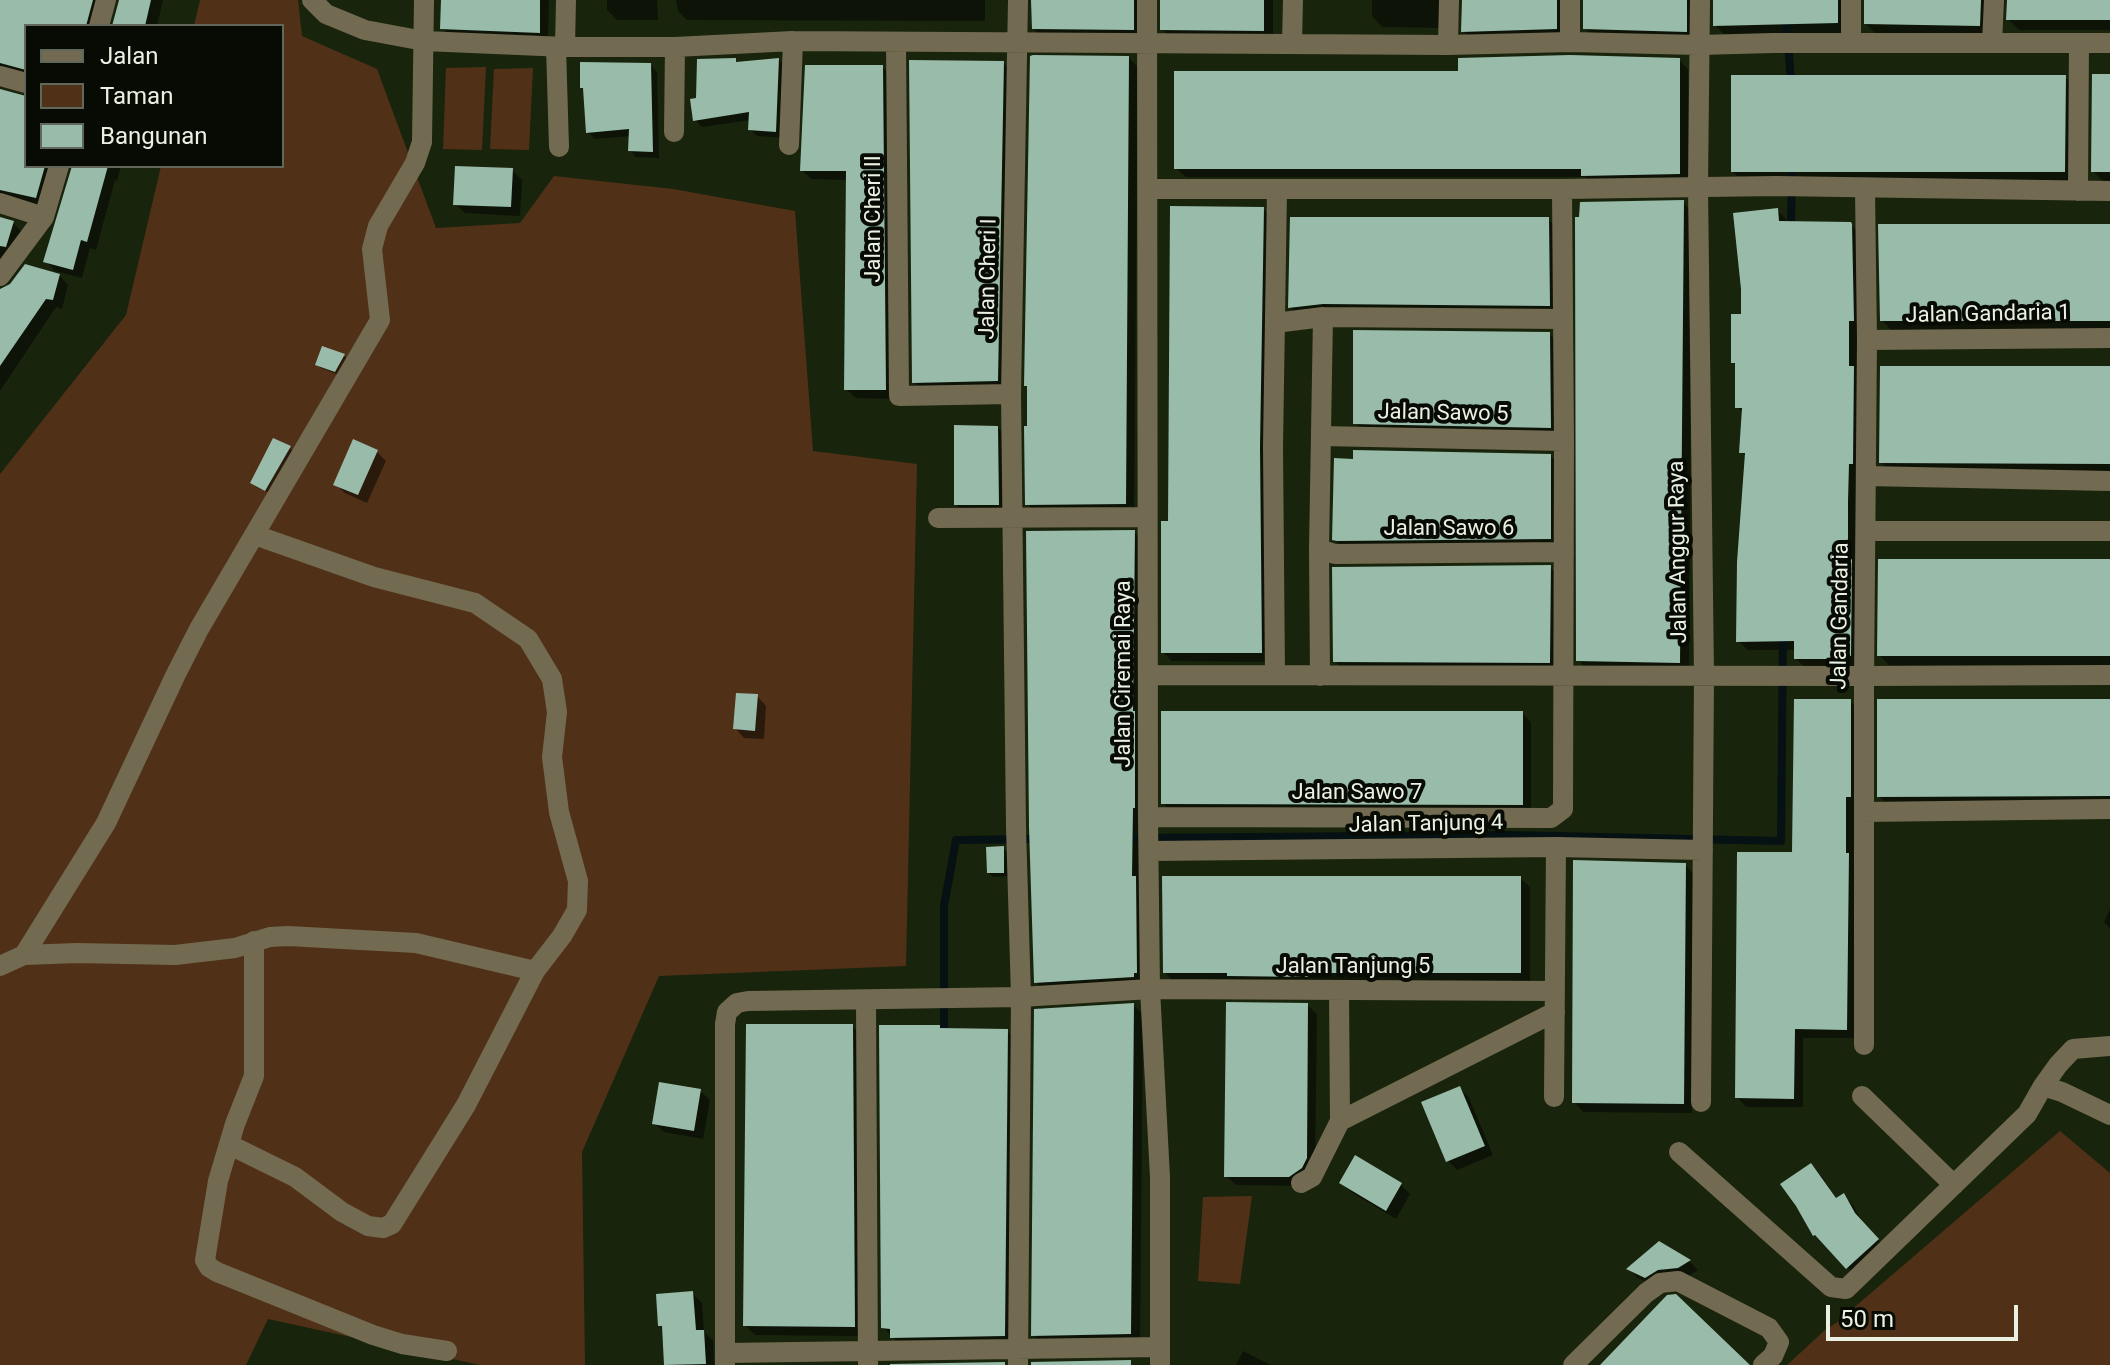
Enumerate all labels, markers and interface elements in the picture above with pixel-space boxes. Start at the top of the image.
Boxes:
legend [24,24,284,168]
text: Jalan [100,42,158,70]
text: Taman [100,82,173,110]
text: Bangunan [100,122,208,150]
street label: Jalan Cheri II [861,155,887,283]
street label: Jalan Cheri I [975,218,1003,340]
street label: Jalan Gandaria 1 [1905,300,2071,330]
street label: Jalan Sawo 5 [1377,400,1509,428]
street label: Jalan Anggur Raya [1664,460,1694,644]
street label: Jalan Sawo 6 [1384,516,1514,542]
street label: Jalan Gandaria [1827,542,1855,690]
street label: Jalan Ciremai Raya [1111,580,1137,768]
street label: Jalan Sawo 7 [1292,780,1422,806]
street label: Jalan Tanjung 4 [1348,810,1504,840]
street label: Jalan Tanjung 5 [1276,954,1430,980]
scale bar [1830,1289,2022,1339]
text: 50 m [1840,1305,1894,1333]

